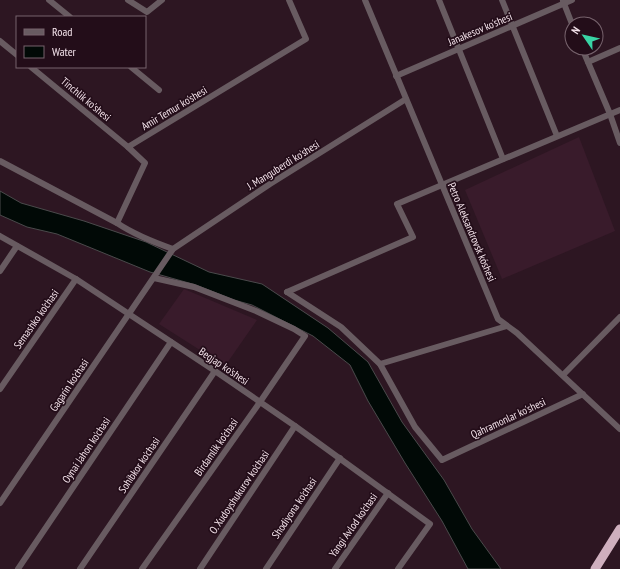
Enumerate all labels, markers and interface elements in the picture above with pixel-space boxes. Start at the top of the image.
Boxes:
street label: Janakesov ko'shesi [445,9,514,49]
legend [16,16,146,68]
north arrow [564,16,604,56]
text: Road [52,24,72,39]
text: N [568,24,583,37]
text: Water [52,44,77,59]
street label: Tinchlik ko'shesi [58,74,114,124]
street label: Amir Temur ko'shesi [138,83,210,133]
street label: J. Manguberdi ko'shesi [243,137,322,193]
street label: Petro Aleksandrovsk kóshesi [445,180,499,284]
street label: Semashko ko'chasi [10,287,62,351]
street label: Begjap ko'shesi [196,344,252,388]
street label: Gagarin ko'chasi [46,356,92,414]
street label: Qahramonlar ko'shesi [468,395,548,441]
street label: Oynai Jahon ko'chasi [59,414,113,486]
street label: Birdamlik ko'chasi [191,416,241,478]
street label: Sohibkor ko'chasi [115,434,163,496]
street label: O. Xudoyshukurov ko'chasi [206,448,272,536]
street label: Shodiyona ko'chasi [268,475,320,541]
street label: Yangi Avlod ko'chasi [326,490,380,560]

